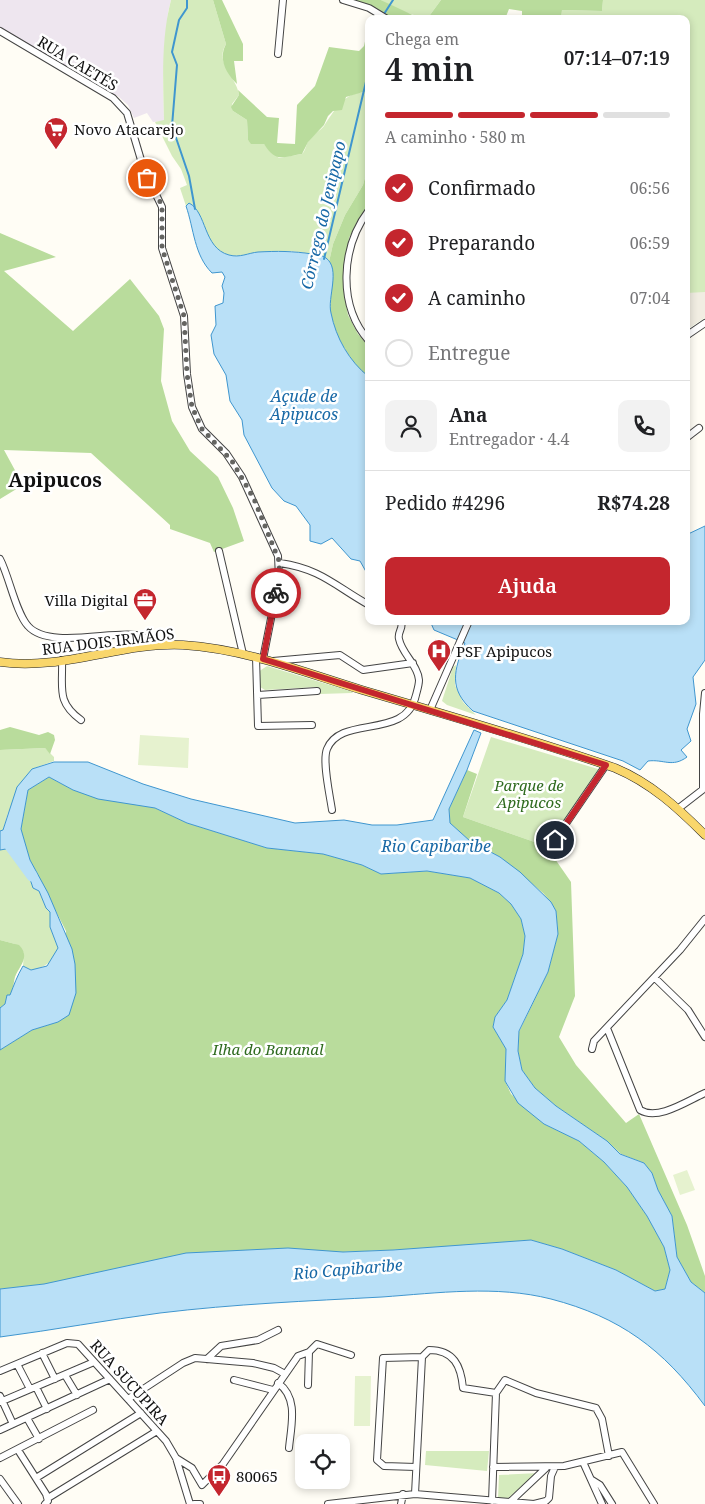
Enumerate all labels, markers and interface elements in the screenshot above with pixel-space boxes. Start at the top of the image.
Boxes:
text: Chega em [385,28,459,50]
street label: RUA CAETÉS [34,31,122,95]
text: 07:14–07:19 [564,45,670,71]
text: 4 min [385,47,474,90]
supermarket icon: Novo Atacarejo [43,116,69,150]
place label: Novo Atacarejo [74,119,184,139]
text: A caminho · 580 m [385,126,526,148]
water label: Córrego do Jenipapo [295,139,351,291]
pin [126,157,168,199]
icon: bag [133,164,161,192]
icon: check [385,174,413,202]
text: Confirmado [428,175,536,201]
text: 06:56 [630,177,670,199]
icon: check [385,229,413,257]
text: Preparando [428,230,535,256]
text: 06:59 [630,232,670,254]
icon: check [385,284,413,312]
text: A caminho [428,285,526,311]
text: 07:04 [630,287,670,309]
text: Entregue [428,340,510,366]
water label: Açude de Apipucos [269,385,338,425]
button: person [385,400,437,452]
button: phone [618,400,670,452]
text: Ana [449,402,487,428]
text: Entregador · 4.4 [449,428,569,450]
district label: Apipucos [8,466,102,493]
text: Pedido #4296 [385,490,505,516]
text: R$74.28 [597,490,670,516]
button: Ajuda [385,557,670,615]
courier [251,568,301,618]
icon: bike [262,579,290,607]
office icon: Villa Digital [132,587,158,621]
place label: Villa Digital [44,590,128,610]
street label: RUA DOIS IRMÃOS [41,623,175,659]
hospital icon: PSF Apipucos [426,638,452,672]
place label: PSF Apipucos [456,641,552,661]
park label: Parque de Apipucos [493,775,564,812]
pin [534,819,576,861]
icon: home [541,826,569,854]
water label: Rio Capibaribe [380,835,491,857]
park label: Ilha do Bananal [211,1039,324,1059]
water label: Rio Capibaribe [291,1253,404,1285]
street label: RUA SUCUPIRA [86,1335,174,1429]
map controls [295,1434,350,1489]
button: locate [295,1434,350,1489]
bus stop icon: 80065 [206,1463,232,1497]
place label: 80065 [236,1466,278,1486]

